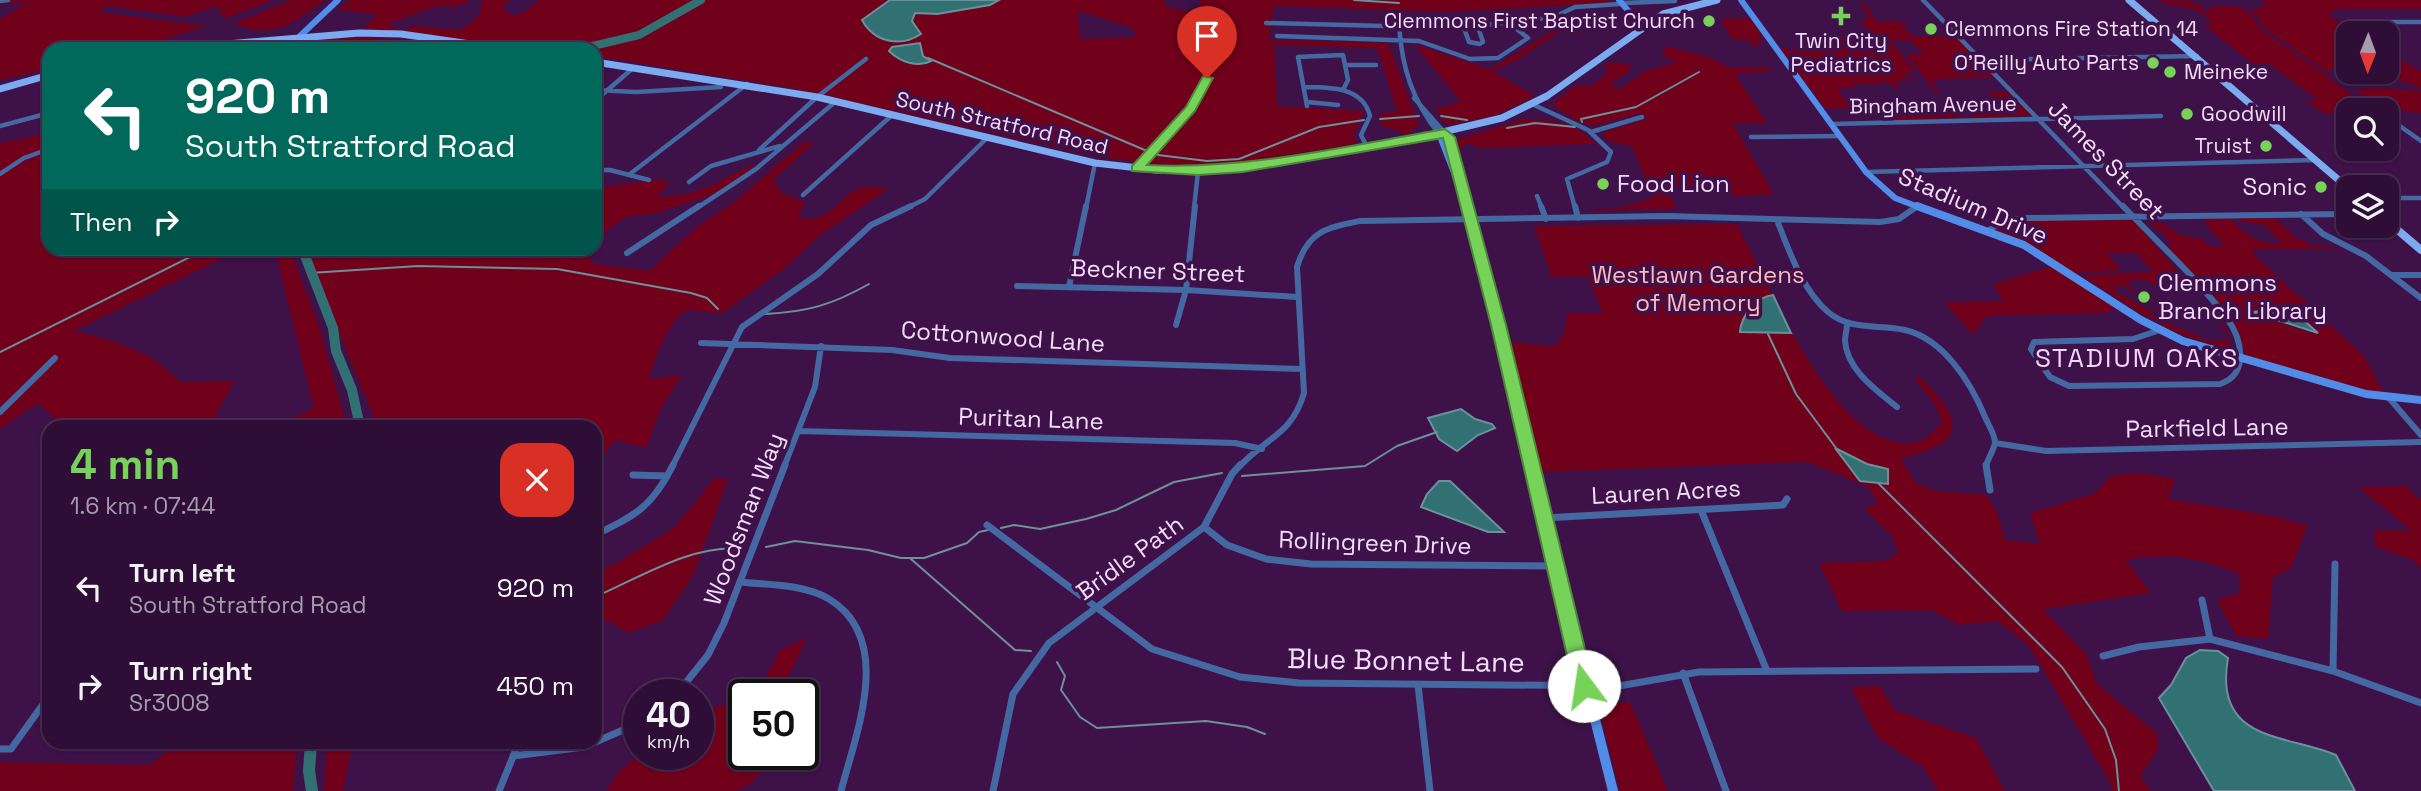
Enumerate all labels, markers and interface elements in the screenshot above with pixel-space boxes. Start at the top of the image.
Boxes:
pin [1177,6,1237,78]
marker: Twin City Pediatrics [1831,6,1851,26]
place label: Clemmons First Baptist Church [1384,7,1695,34]
marker: Clemmons First Baptist Church [1701,13,1717,29]
place label: Clemmons Fire Station 14 [1945,15,2198,42]
icon: arrive [1188,17,1226,55]
marker: Clemmons Fire Station 14 [1923,21,1939,37]
north arrow [2336,21,2399,84]
map controls [2336,21,2399,238]
place label: Twin City Pediatrics [1790,27,1892,78]
place label: O'Reilly Auto Parts [1954,49,2139,76]
marker: O'Reilly Auto Parts [2145,55,2161,71]
place label: Meineke [2184,58,2268,85]
marker: Meineke [2162,64,2178,80]
text: 920 m [185,65,330,127]
icon: left [70,70,161,161]
street label: South Stratford Road [893,85,1111,160]
street label: Bingham Avenue [1849,90,2017,119]
street label: James Street [2042,93,2171,226]
button: search [2336,98,2399,161]
place label: Goodwill [2201,100,2287,127]
marker: Goodwill [2179,106,2195,122]
text: South Stratford Road [185,126,516,166]
place label: Truist [2195,132,2252,159]
marker: Truist [2258,138,2274,154]
street label: Stadium Drive [1894,160,2053,251]
place label: Food Lion [1617,168,1730,199]
place label: Sonic [2243,171,2307,202]
button: layers [2336,175,2399,238]
marker: Food Lion [1595,176,1611,192]
marker: Sonic [2313,179,2329,195]
icon: right [147,203,185,241]
text: Then [70,205,133,239]
street label: Beckner Street [1070,252,1246,289]
park label: Westlawn Gardens of Memory [1591,259,1805,318]
place label: Clemmons Branch Library [2158,267,2327,326]
marker: Clemmons Branch Library [2136,289,2152,305]
street label: Cottonwood Lane [900,314,1106,359]
district label: STADIUM OAKS [2035,341,2239,375]
street label: Puritan Lane [958,400,1104,437]
street label: Parkfield Lane [2125,411,2289,444]
street label: Woodsman Way [696,428,791,610]
text: 4 min [70,438,180,491]
button: close [500,443,574,517]
street label: Lauren Acres [1590,472,1741,511]
text: 1.6 km · 07:44 [70,491,215,521]
street label: Bridle Path [1070,508,1190,607]
street label: Rollingreen Drive [1278,524,1472,561]
text: Turn left [129,556,236,590]
icon: left [70,569,108,607]
text: 920 m [497,571,574,605]
text: South Stratford Road [129,590,367,620]
street label: Blue Bonnet Lane [1287,640,1525,680]
position arrow [1547,649,1621,723]
text: Turn right [129,654,253,688]
icon: right [70,667,108,705]
text: 450 m [496,669,574,703]
speed limit sign: 50 [728,679,819,770]
text: Sr3008 [129,688,209,718]
text: 40 [646,693,691,737]
text: km/h [647,730,690,753]

